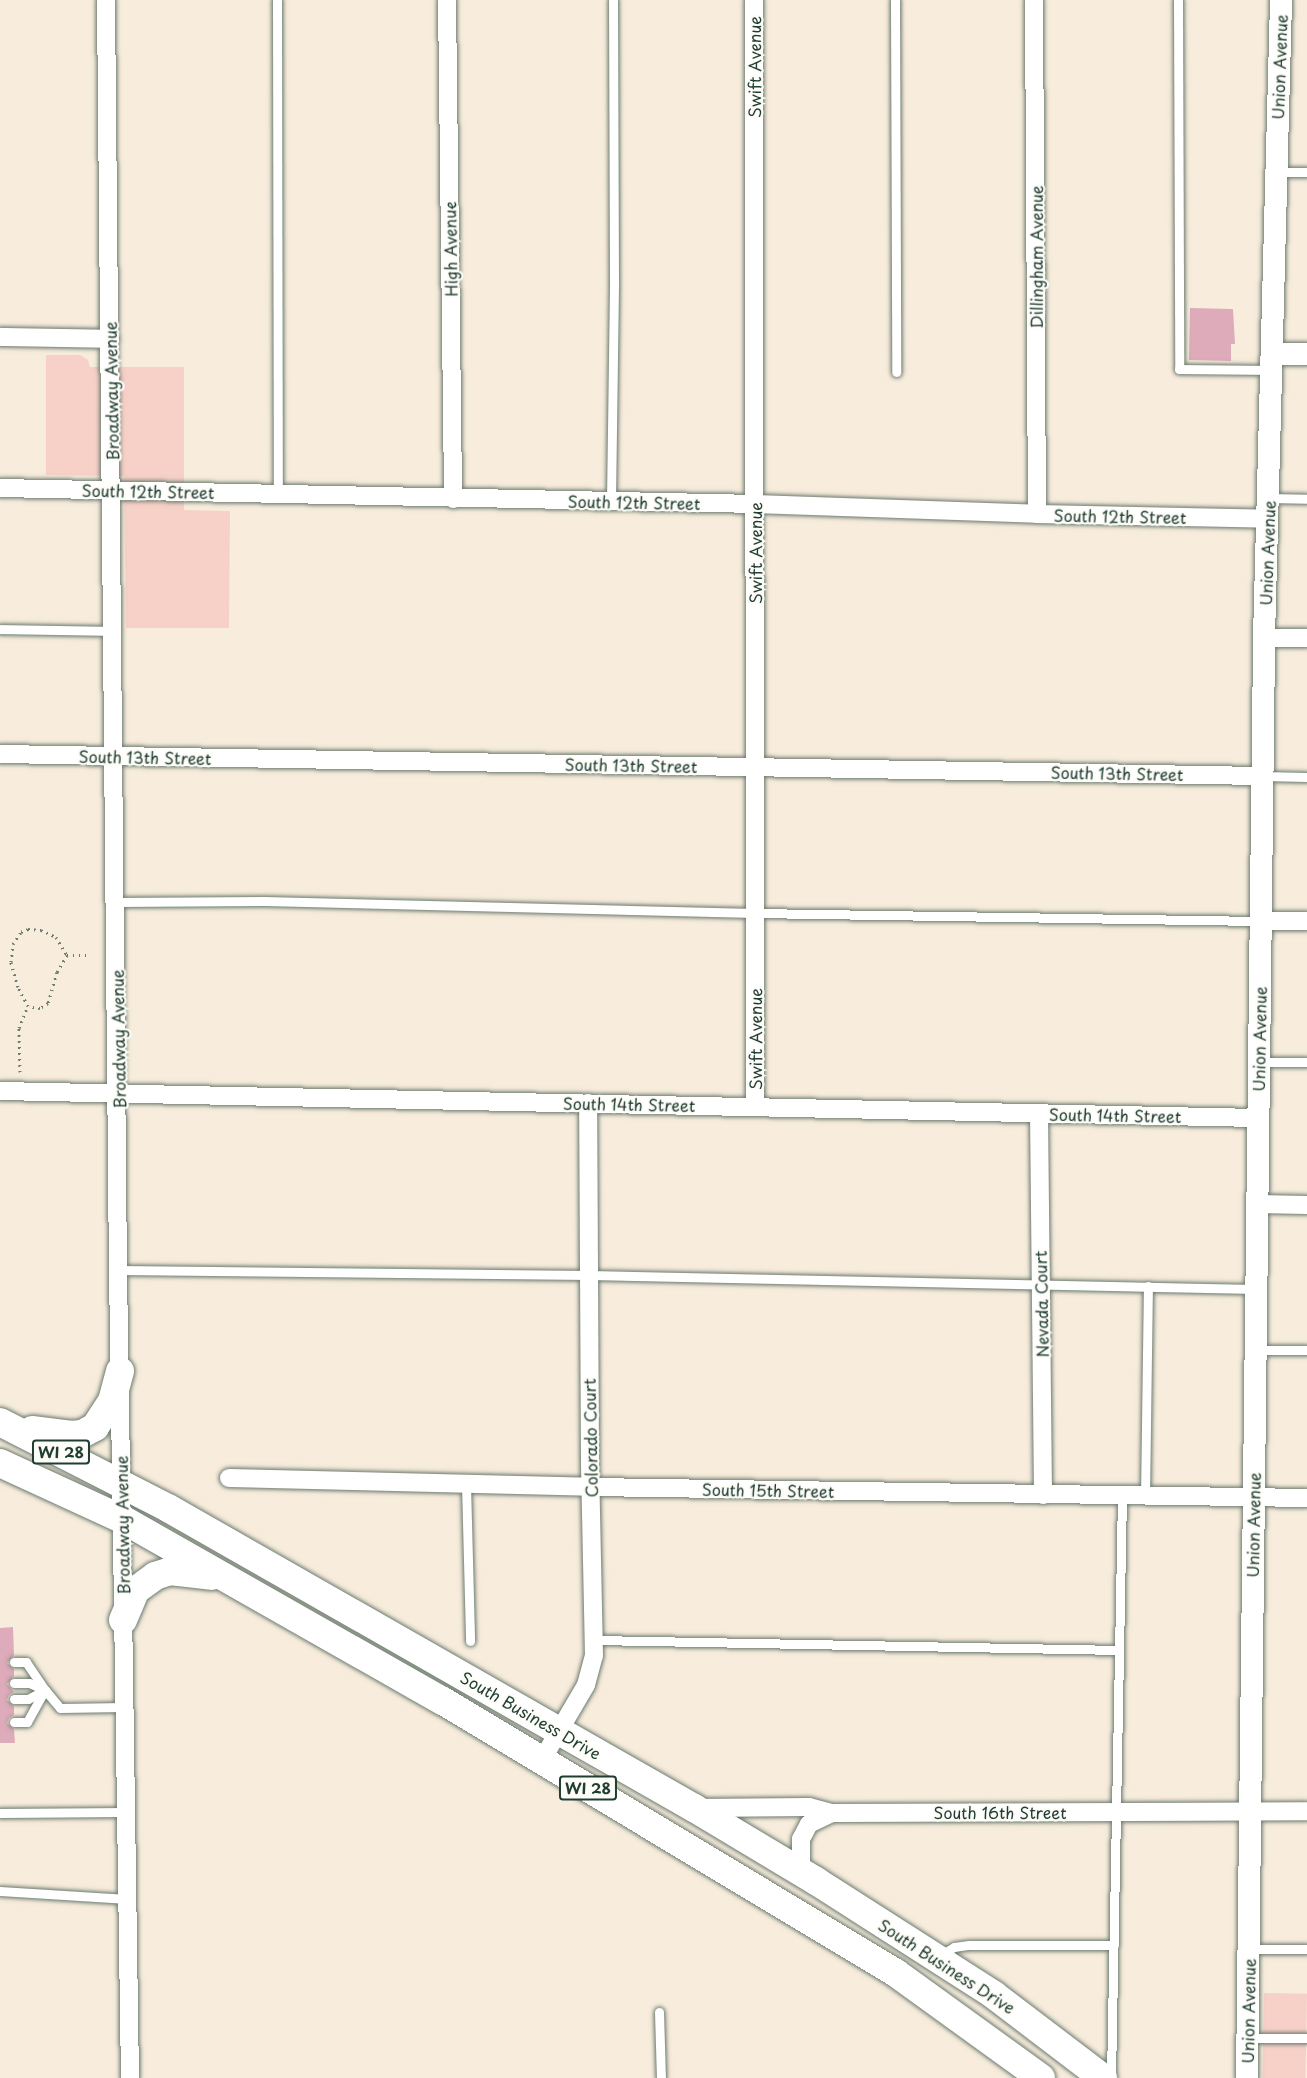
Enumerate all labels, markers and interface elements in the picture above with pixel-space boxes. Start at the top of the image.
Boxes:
street label: Union Avenue [1268,14,1290,120]
street label: Swift Avenue [744,16,764,118]
street label: Dillingham Avenue [1026,185,1046,329]
street label: High Avenue [440,201,460,297]
street label: Broadway Avenue [100,322,122,460]
street label: South 12th Street [80,480,216,502]
street label: South 12th Street [566,491,702,513]
street label: Union Avenue [1256,500,1278,606]
street label: Swift Avenue [745,502,765,604]
street label: South 12th Street [1052,505,1188,527]
street label: South 13th Street [77,746,213,768]
street label: South 13th Street [563,754,699,776]
street label: South 13th Street [1049,762,1185,784]
street label: Broadway Avenue [107,970,129,1108]
street label: Union Avenue [1248,986,1270,1092]
street label: Swift Avenue [745,988,765,1090]
street label: South 14th Street [561,1093,697,1115]
street label: South 14th Street [1047,1104,1183,1126]
street label: Nevada Court [1030,1251,1052,1357]
street label: Colorado Court [579,1379,601,1497]
road number: WI 28 [31,1440,91,1464]
street label: Broadway Avenue [111,1456,133,1594]
street label: Union Avenue [1242,1472,1264,1578]
street label: South 15th Street [700,1479,836,1501]
street label: South Business Drive [457,1666,605,1764]
road number: WI 28 [558,1776,618,1800]
street label: South 16th Street [932,1802,1068,1822]
street label: South Business Drive [874,1914,1020,2018]
street label: Union Avenue [1237,1958,1259,2064]

